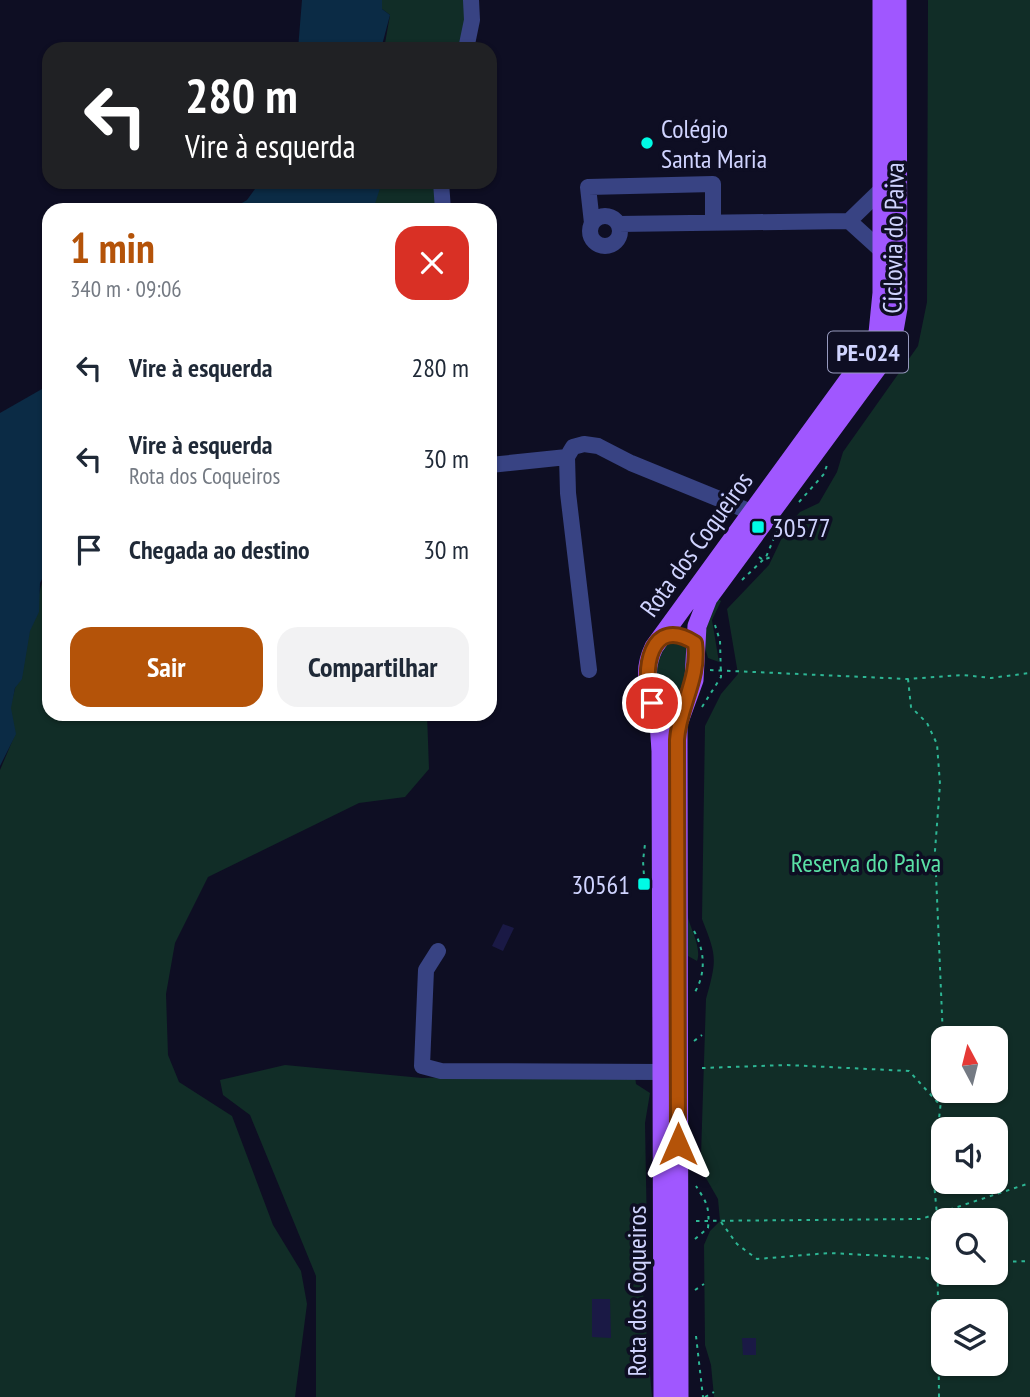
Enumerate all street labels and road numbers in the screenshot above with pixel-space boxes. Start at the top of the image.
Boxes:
street label: Ciclovia do Paiva [875,162,911,314]
road number: PE-024 [828,332,908,372]
street label: Rota dos Coqueiros [632,465,760,623]
street label: Rota dos Coqueiros [620,1205,653,1377]

